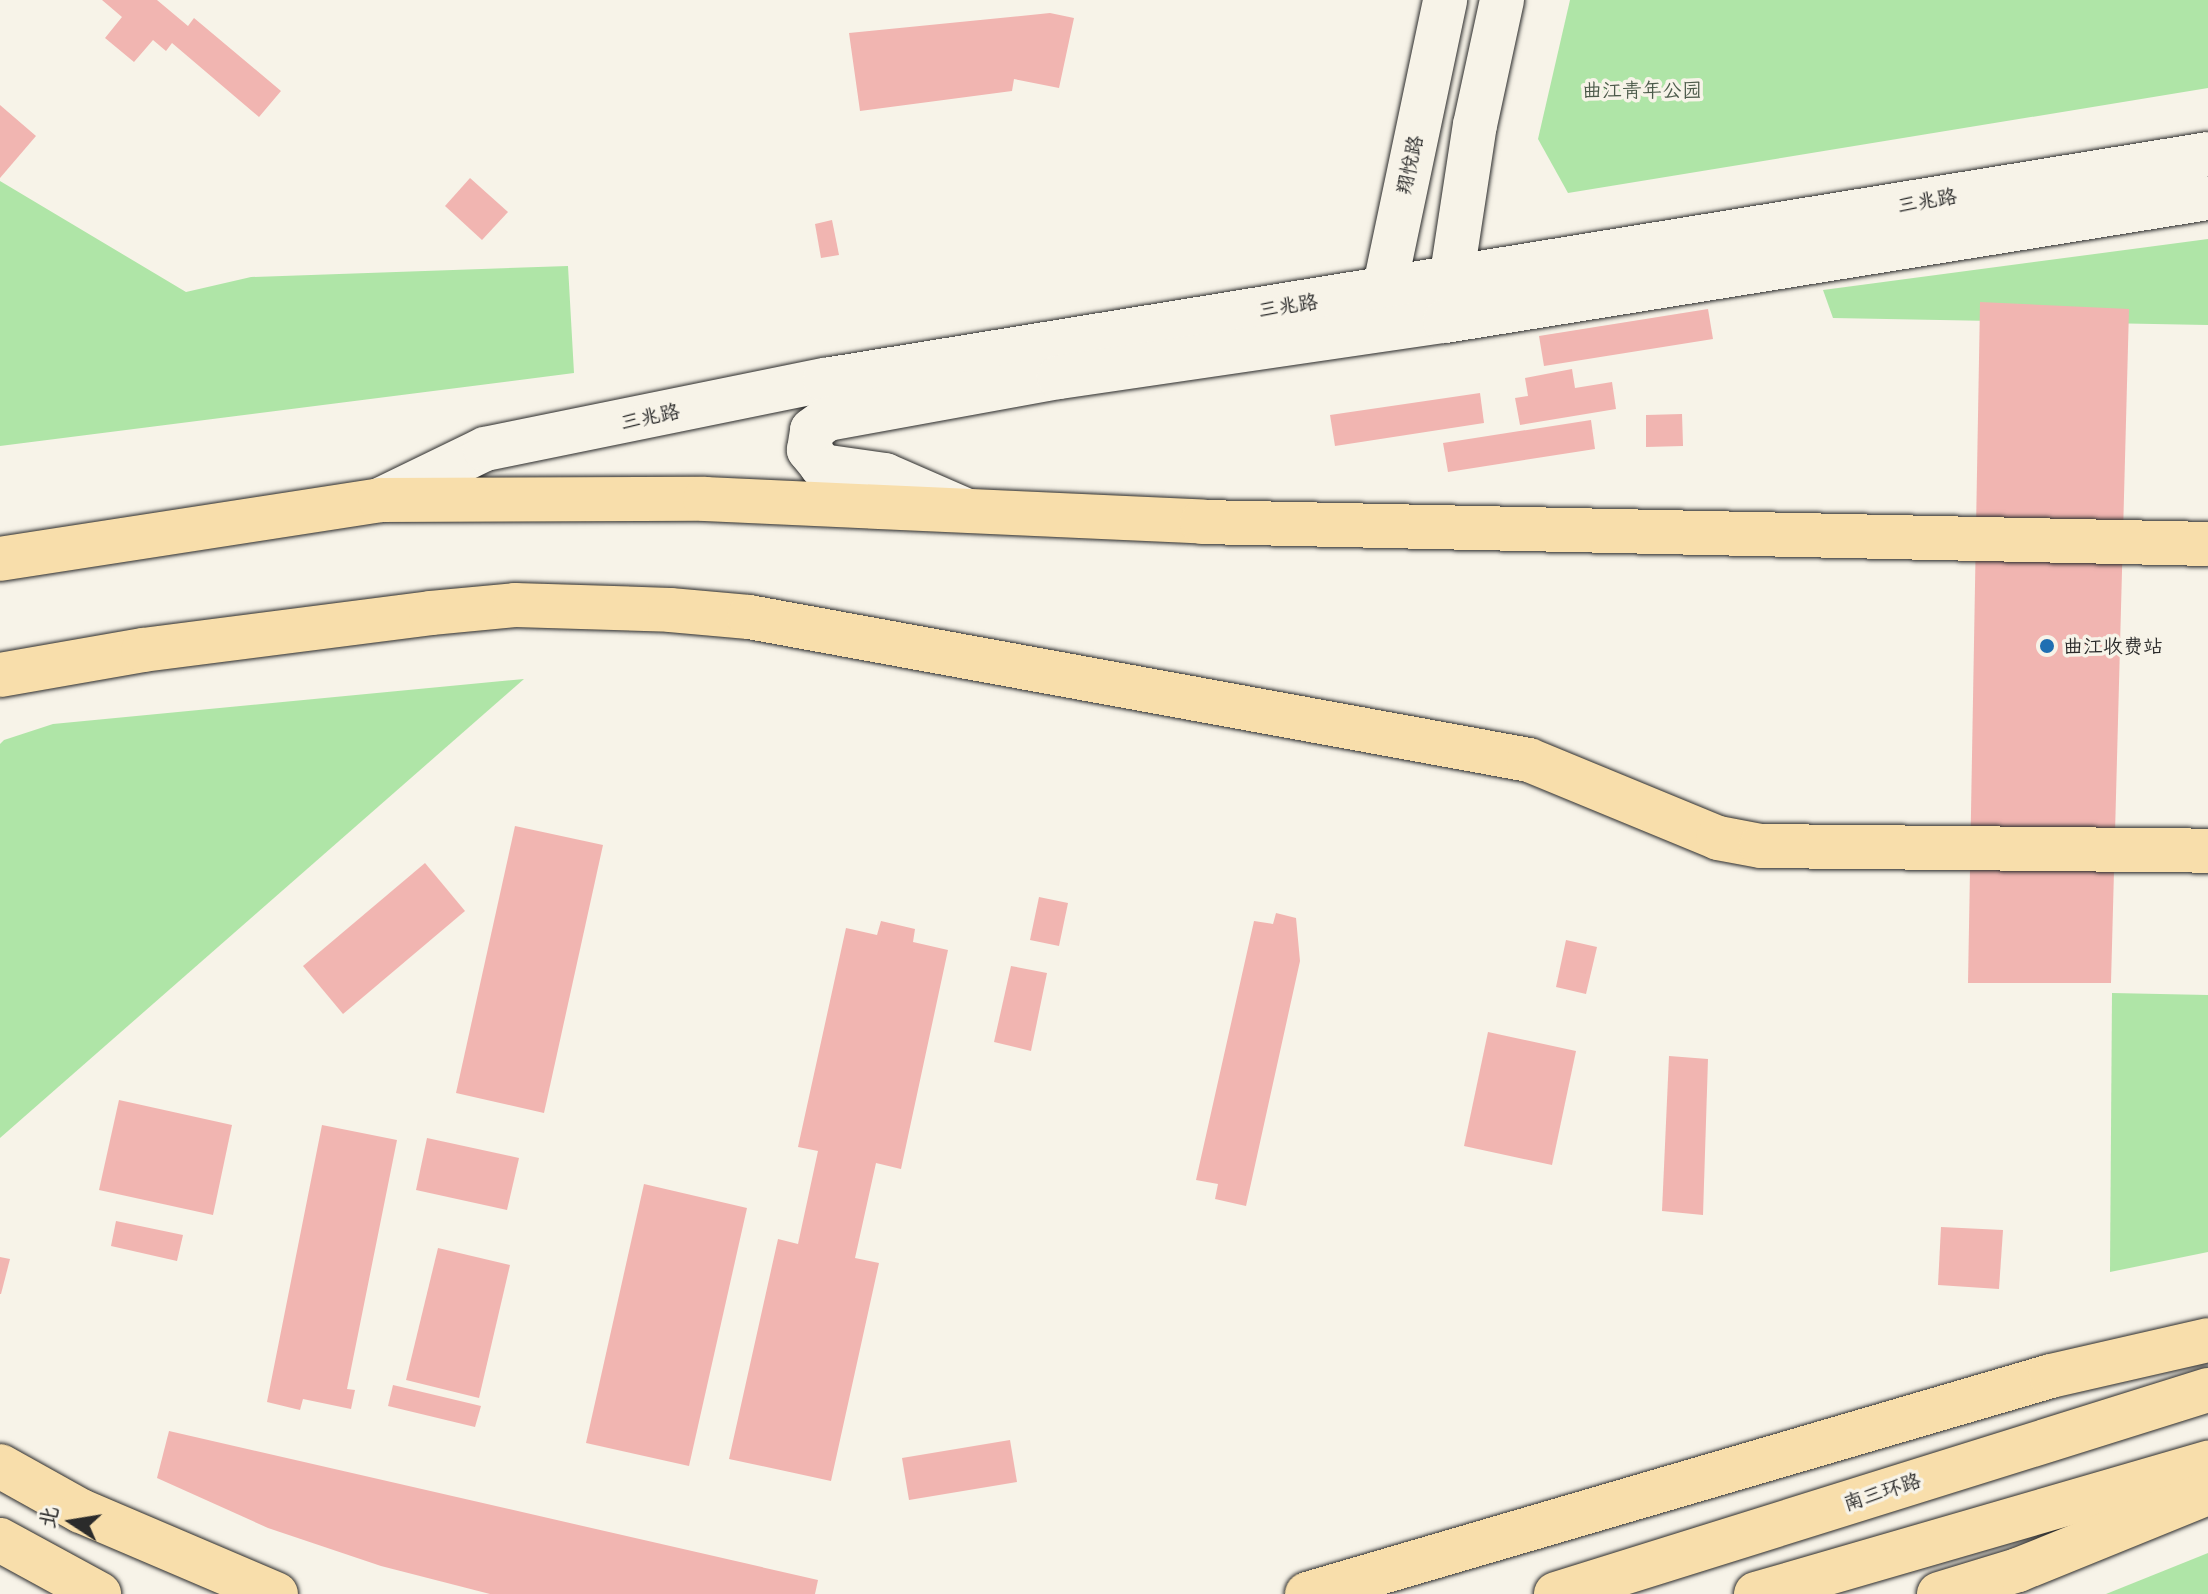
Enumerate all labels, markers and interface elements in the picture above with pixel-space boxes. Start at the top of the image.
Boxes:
park label: 曲江青年公园 [1582,78,1702,102]
street label: 翔悦路 [1392,133,1428,197]
street label: 三兆路 [1895,184,1959,218]
street label: 三兆路 [1256,289,1320,323]
street label: 三兆路 [618,399,682,435]
place label: 曲江收费站 [2063,634,2163,658]
marker: 曲江收费站 [2038,637,2056,655]
street label: 南三环路 [1840,1468,1924,1516]
north arrow [32,1482,112,1562]
text: 北 [33,1503,65,1531]

